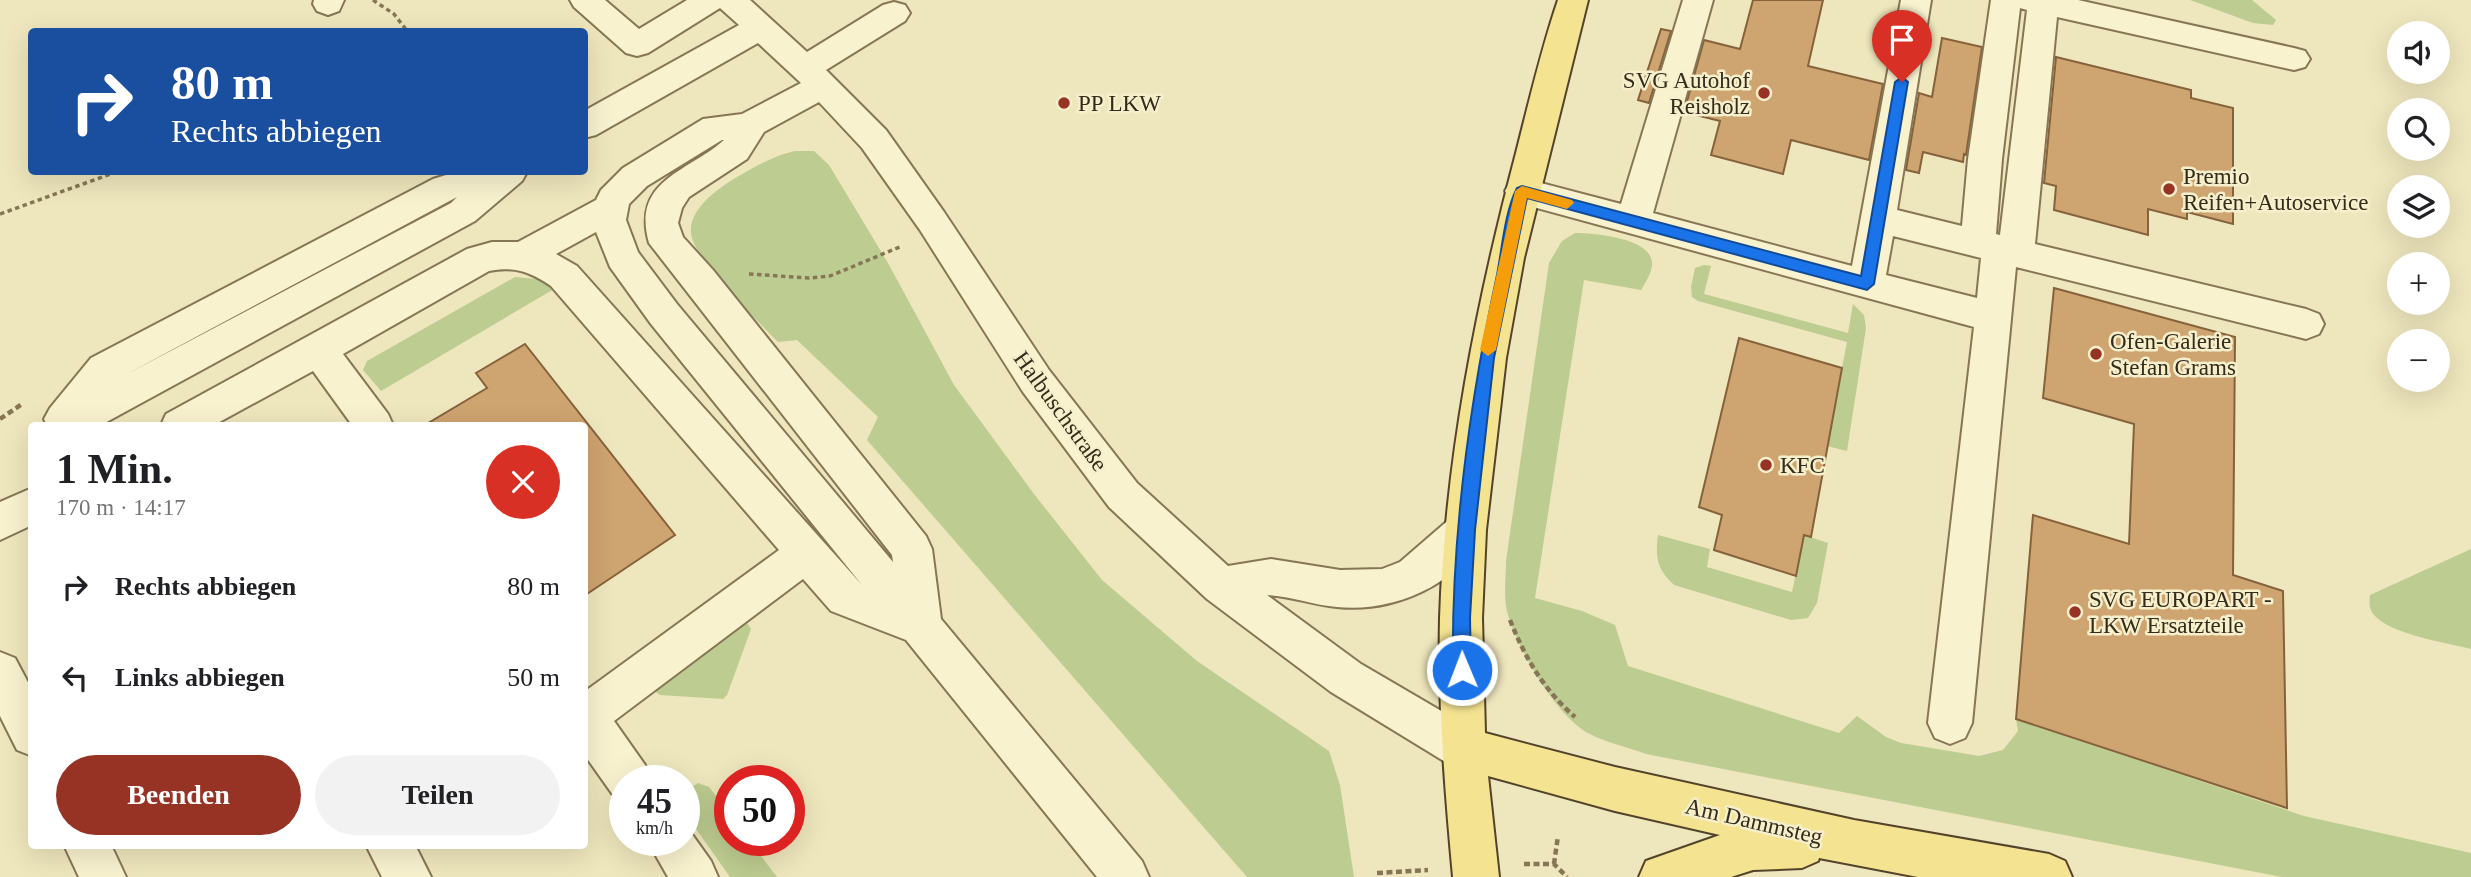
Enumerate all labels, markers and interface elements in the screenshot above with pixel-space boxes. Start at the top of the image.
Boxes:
pin [1872,10,1932,82]
icon: arrive [1883,21,1921,59]
map controls [2387,21,2450,392]
button: sound [2387,21,2450,84]
text: 80 m [171,55,273,110]
icon: right [56,56,147,147]
place label: SVG Autohof Reisholz [1623,68,1750,119]
marker: SVG Autohof Reisholz [1756,85,1772,101]
place label: PP LKW [1078,91,1161,116]
marker: PP LKW [1056,95,1072,111]
button: search [2387,98,2450,161]
text: Rechts abbiegen [171,113,382,149]
place label: Premio Reifen+Autoservice [2183,164,2368,215]
button: layers [2387,175,2450,238]
marker: Premio Reifen+Autoservice [2161,181,2177,197]
button: + [2387,252,2450,315]
place label: Ofen-Galerie Stefan Grams [2110,329,2236,380]
button: − [2387,329,2450,392]
marker: Ofen-Galerie Stefan Grams [2088,346,2104,362]
street label: Halbuschstraße [1009,347,1112,476]
button: close [486,445,560,519]
text: 1 Min. [56,446,173,492]
place label: KFC [1780,453,1825,478]
marker: KFC [1758,457,1774,473]
text: 170 m · 14:17 [56,495,186,520]
icon: right [56,568,94,606]
text: Rechts abbiegen [115,572,296,601]
text: 80 m [507,572,560,601]
place label: SVG EUROPART - LKW Ersatzteile [2089,587,2272,638]
marker: SVG EUROPART - LKW Ersatzteile [2067,604,2083,620]
position arrow [1425,633,1499,707]
icon: left [56,659,94,697]
text: Links abbiegen [115,663,285,692]
text: 50 m [507,663,560,692]
button: Beenden [56,755,301,835]
button: Teilen [315,755,560,835]
speed limit sign: 50 [714,765,805,856]
text: 45 [637,782,672,821]
street label: Am Dammsteg [1683,794,1825,850]
text: km/h [636,818,673,838]

